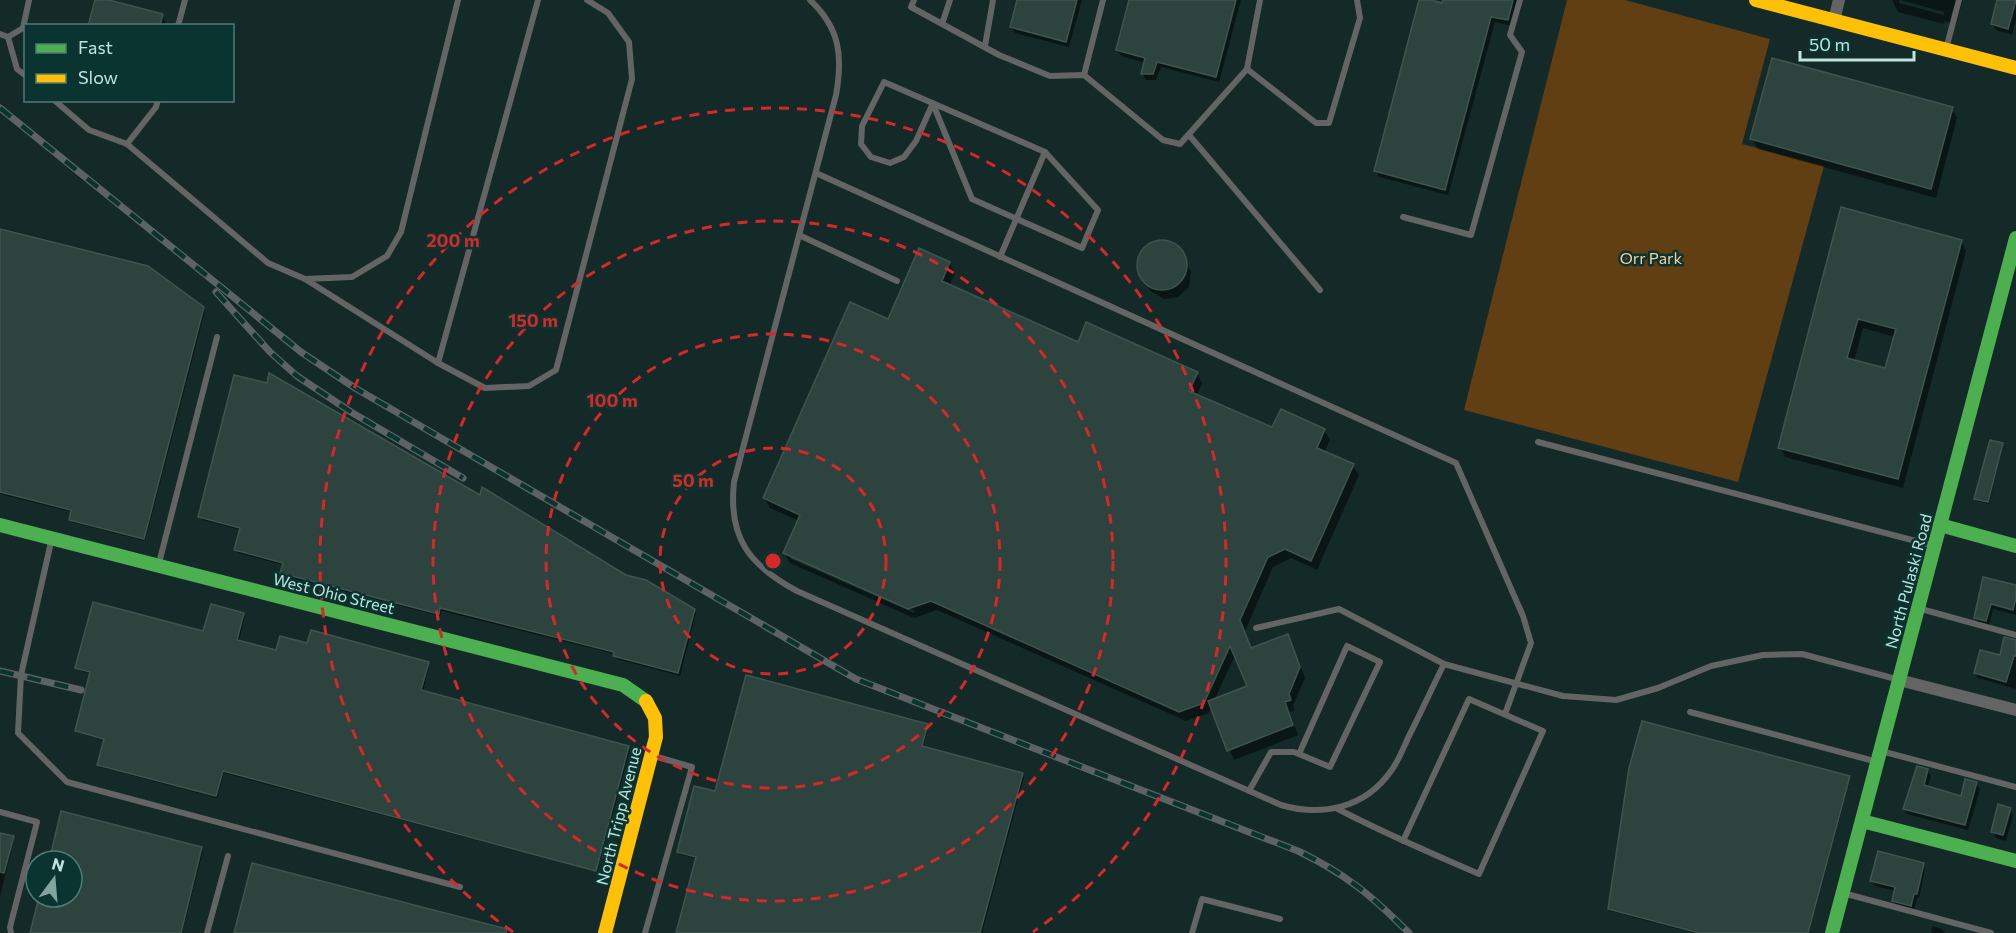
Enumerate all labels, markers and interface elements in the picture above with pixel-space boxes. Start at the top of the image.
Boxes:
legend [24,24,234,102]
scale bar [1800,24,1914,62]
text: 50 m [1809,33,1850,55]
text: Fast [78,36,113,58]
text: Slow [78,66,118,88]
text: 200 m [426,229,480,251]
park label: Orr Park [1620,248,1683,267]
text: 150 m [508,309,558,331]
text: 100 m [586,389,638,411]
text: 50 m [672,469,714,491]
street label: North Pulaski Road [1881,512,1935,650]
centre of rings [763,551,783,571]
street label: West Ohio Street [271,569,397,617]
street label: North Tripp Avenue [592,745,644,887]
north arrow [24,849,84,909]
text: N [50,853,67,875]

